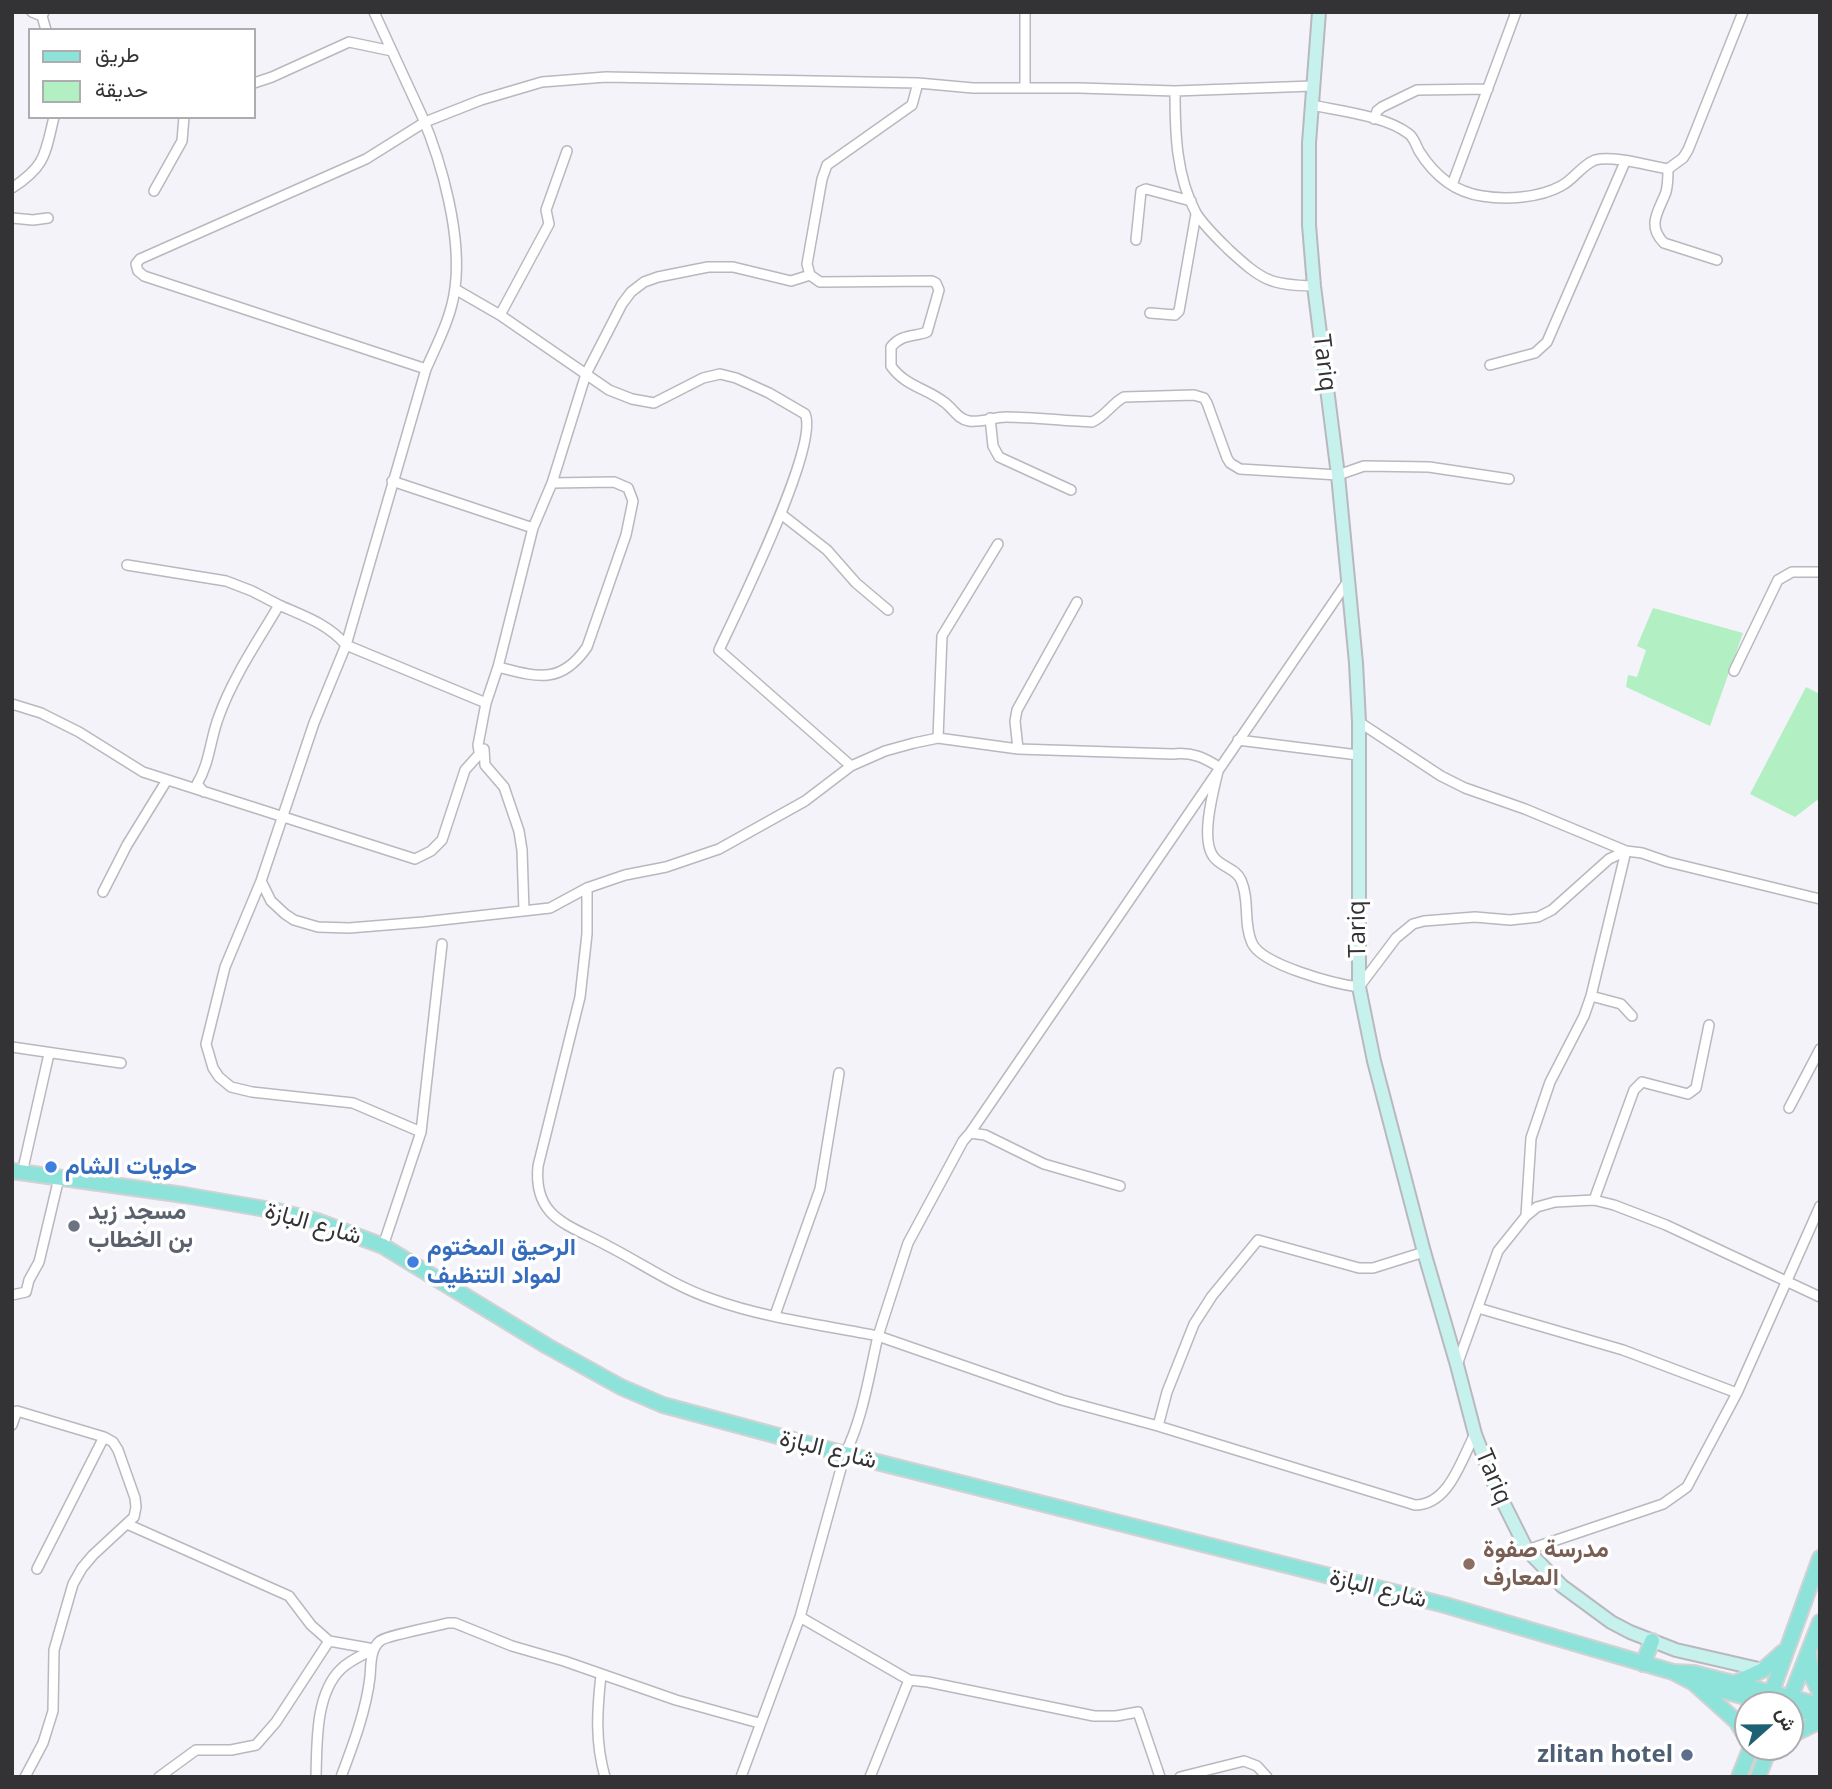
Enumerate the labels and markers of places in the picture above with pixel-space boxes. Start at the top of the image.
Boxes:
place label: حلويات الشام [65,1153,197,1181]
marker: حلويات الشام [43,1159,59,1175]
place label: مسجد زيد بن الخطاب [88,1198,193,1254]
marker: مسجد زيد بن الخطاب [66,1218,82,1234]
place label: الرحيق المختوم لمواد التنظيف [427,1234,576,1290]
marker: الرحيق المختوم لمواد التنظيف [405,1254,421,1270]
place label: مدرسة صفوة المعارف [1483,1536,1609,1592]
marker: مدرسة صفوة المعارف [1461,1556,1477,1572]
place label: zlitan hotel [1537,1741,1673,1769]
marker: zlitan hotel [1679,1747,1695,1763]

